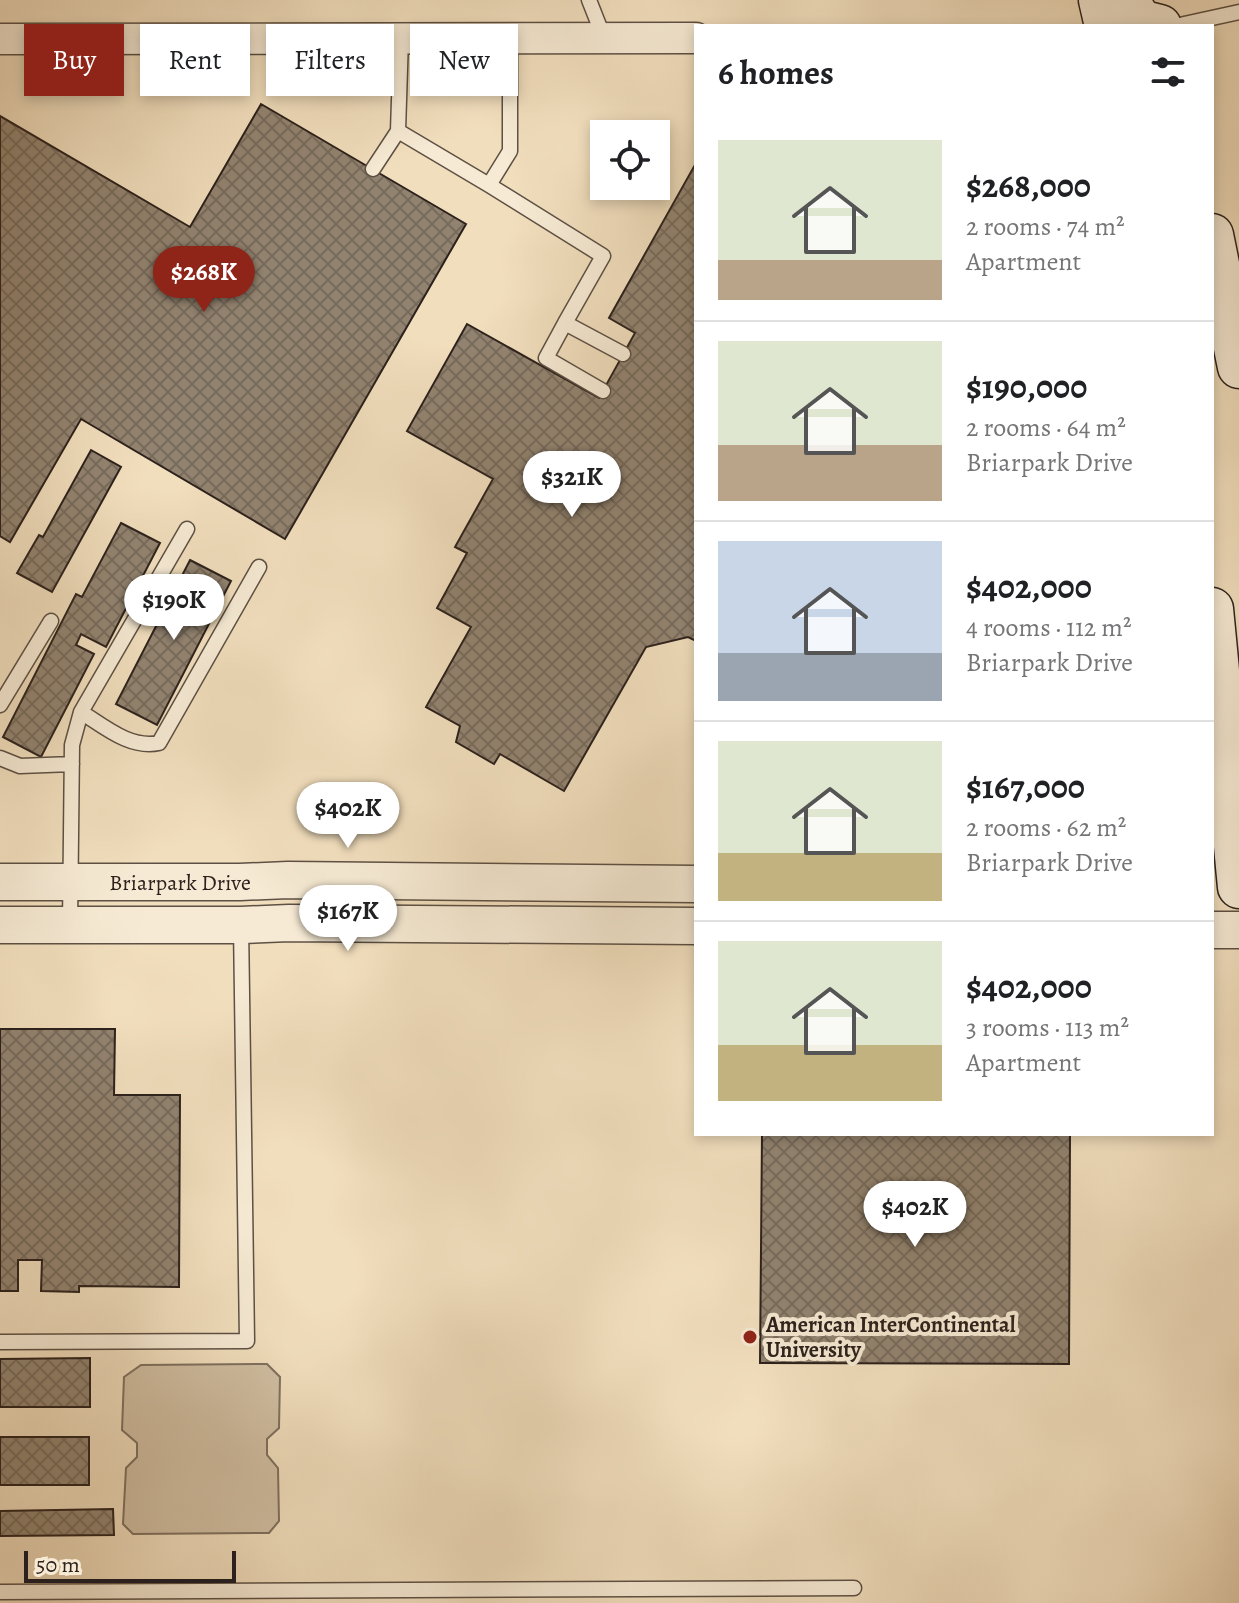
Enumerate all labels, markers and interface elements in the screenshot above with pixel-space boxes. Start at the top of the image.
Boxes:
chip: Buy [24,24,124,96]
chip: Rent [140,24,250,96]
chip: Filters [266,24,394,96]
chip: New [410,24,518,96]
text: 6 homes [718,49,834,96]
icon: filters [1146,50,1190,94]
map controls [590,120,670,200]
button: locate [590,120,670,200]
text: $268,000 [966,162,1091,209]
icon: home [782,172,878,268]
text: 2 rooms · 74 m² [966,209,1125,244]
text: Apartment [966,244,1081,279]
pin: $268K [148,246,260,314]
text: $268K [171,254,237,289]
text: $190,000 [966,363,1087,410]
icon: home [782,373,878,469]
text: 2 rooms · 64 m² [966,410,1126,445]
text: Briarpark Drive [966,445,1133,480]
pin: $321K [516,451,628,519]
text: $321K [541,459,603,494]
text: $402,000 [966,563,1092,610]
icon: home [782,573,878,669]
pin: $190K [118,574,230,642]
text: $190K [142,582,206,617]
text: 4 rooms · 112 m² [966,610,1132,645]
text: Briarpark Drive [966,645,1133,680]
text: $167,000 [966,763,1085,810]
icon: home [782,773,878,869]
pin: $402K [292,782,404,850]
text: $402K [314,790,382,825]
text: 2 rooms · 62 m² [966,810,1126,845]
text: Briarpark Drive [966,845,1133,880]
street label: Briarpark Drive [109,868,251,898]
pin: $167K [292,885,404,953]
text: $167K [317,893,379,928]
text: $402,000 [966,963,1092,1010]
icon: home [782,973,878,1069]
text: 3 rooms · 113 m² [966,1010,1129,1045]
text: Apartment [966,1045,1081,1080]
pin: $402K [859,1181,971,1249]
text: $402K [881,1189,949,1224]
place label: American InterContinental University [765,1310,1016,1365]
marker: American InterContinental University [741,1328,759,1346]
scale bar [24,1547,236,1583]
text: 50 m [36,1550,80,1580]

